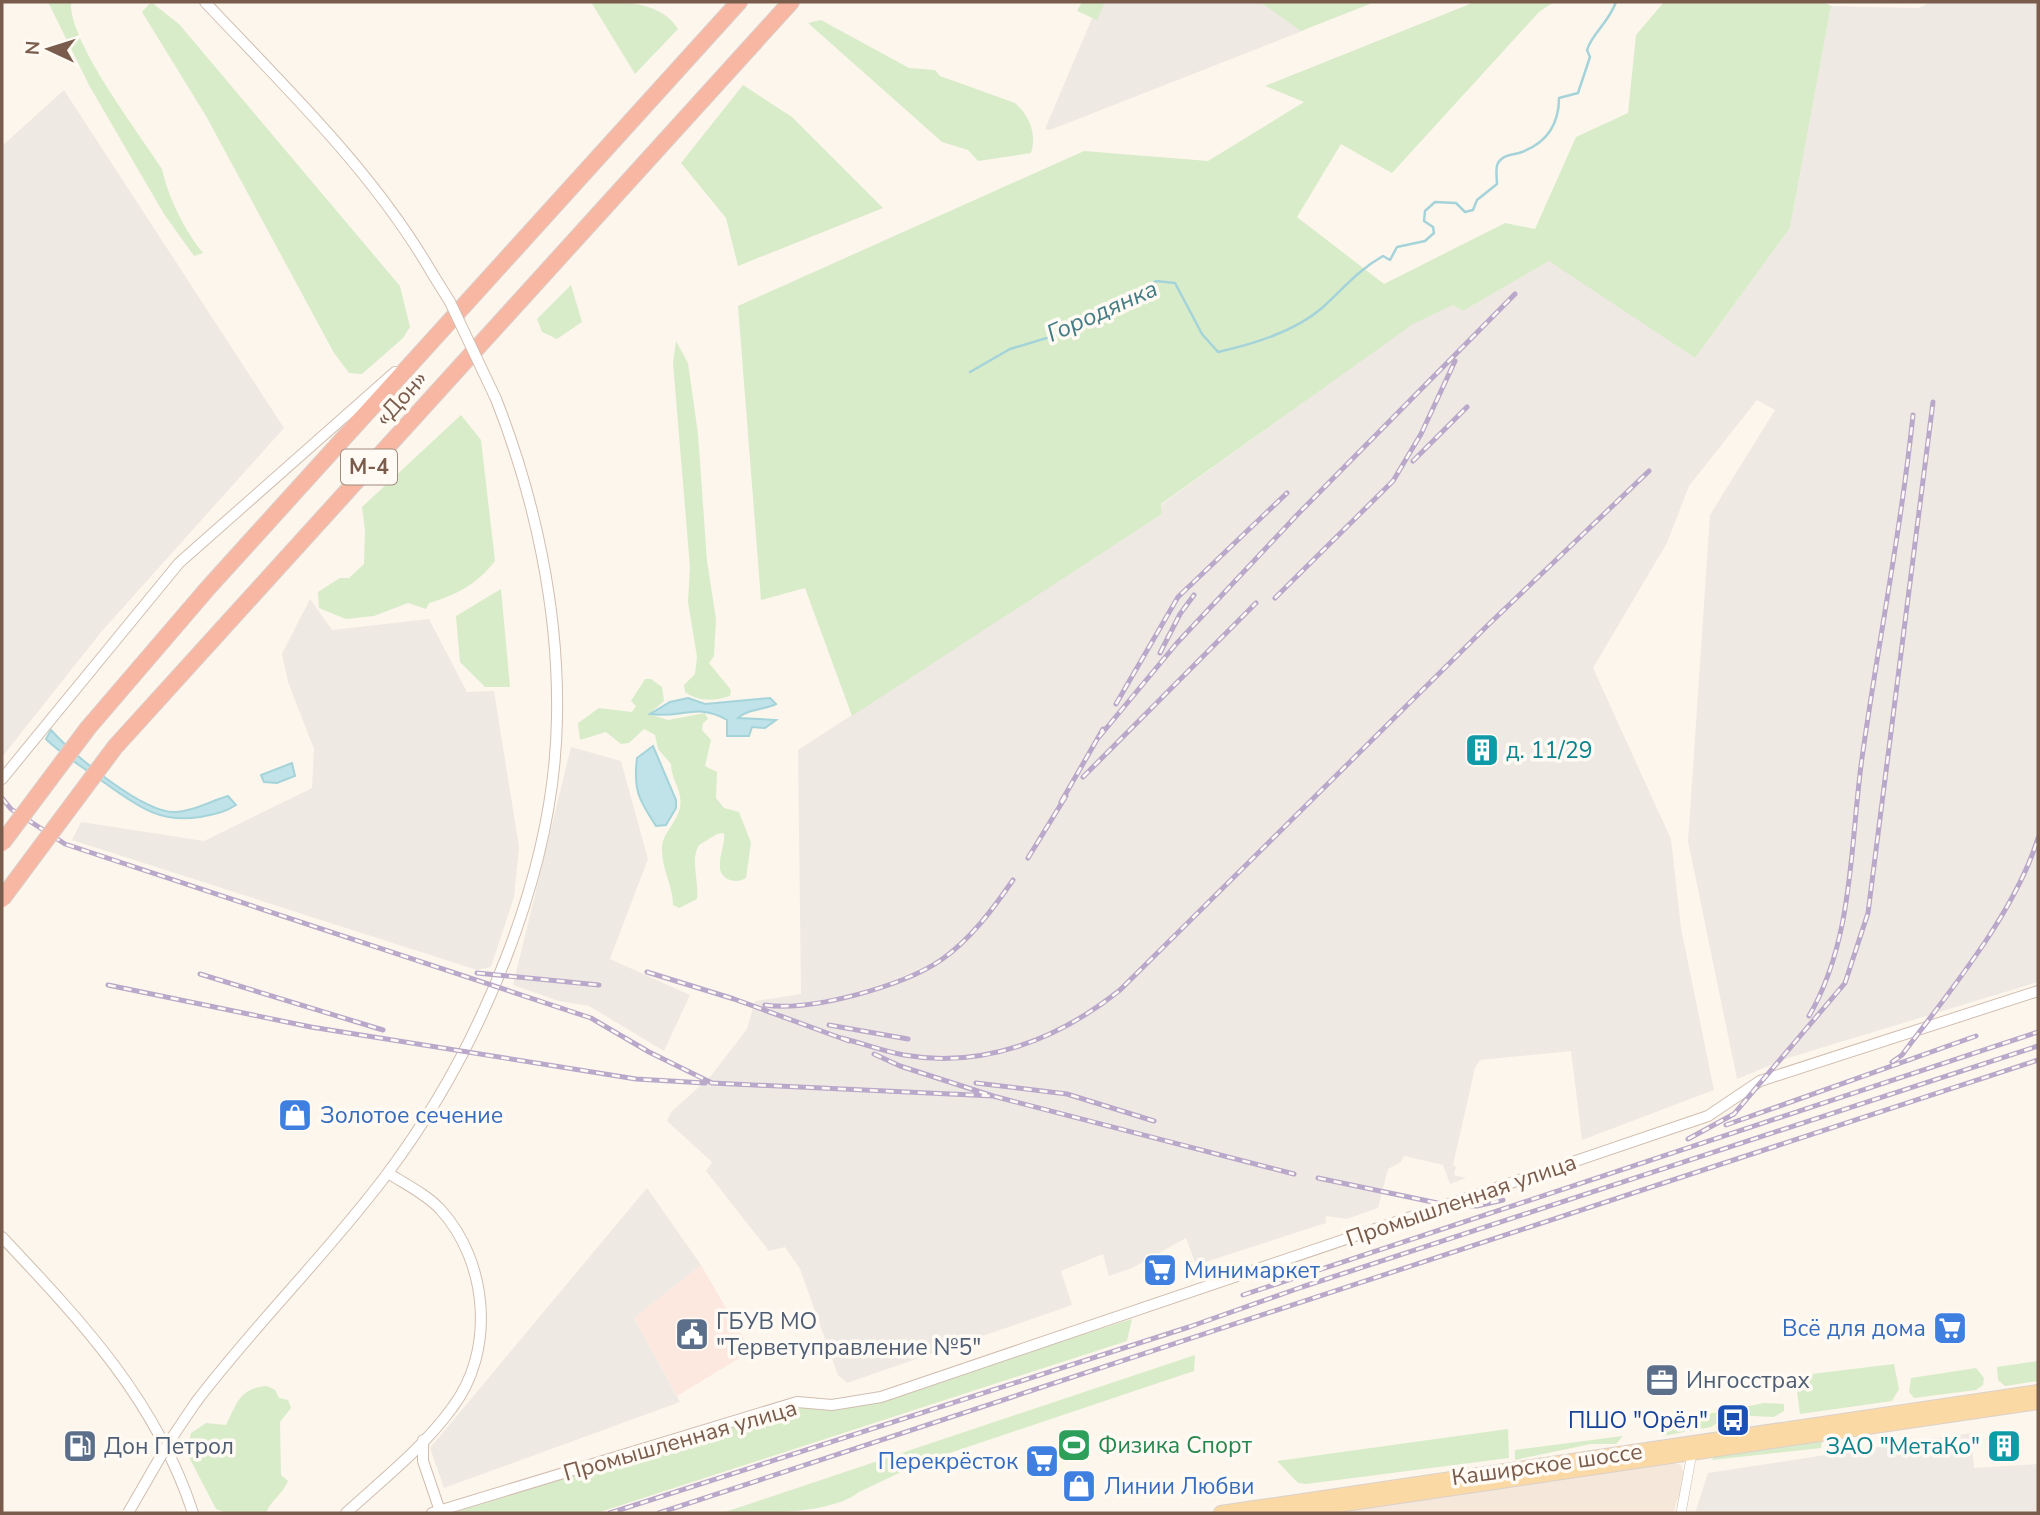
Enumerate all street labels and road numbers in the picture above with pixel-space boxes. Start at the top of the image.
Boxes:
street label: «Дон» [368,364,435,433]
road number: М-4 [341,449,397,484]
street label: Промышленная улица [1342,1146,1581,1255]
street label: Промышленная улица [560,1392,801,1489]
street label: Каширское шоссе [1450,1436,1645,1493]

